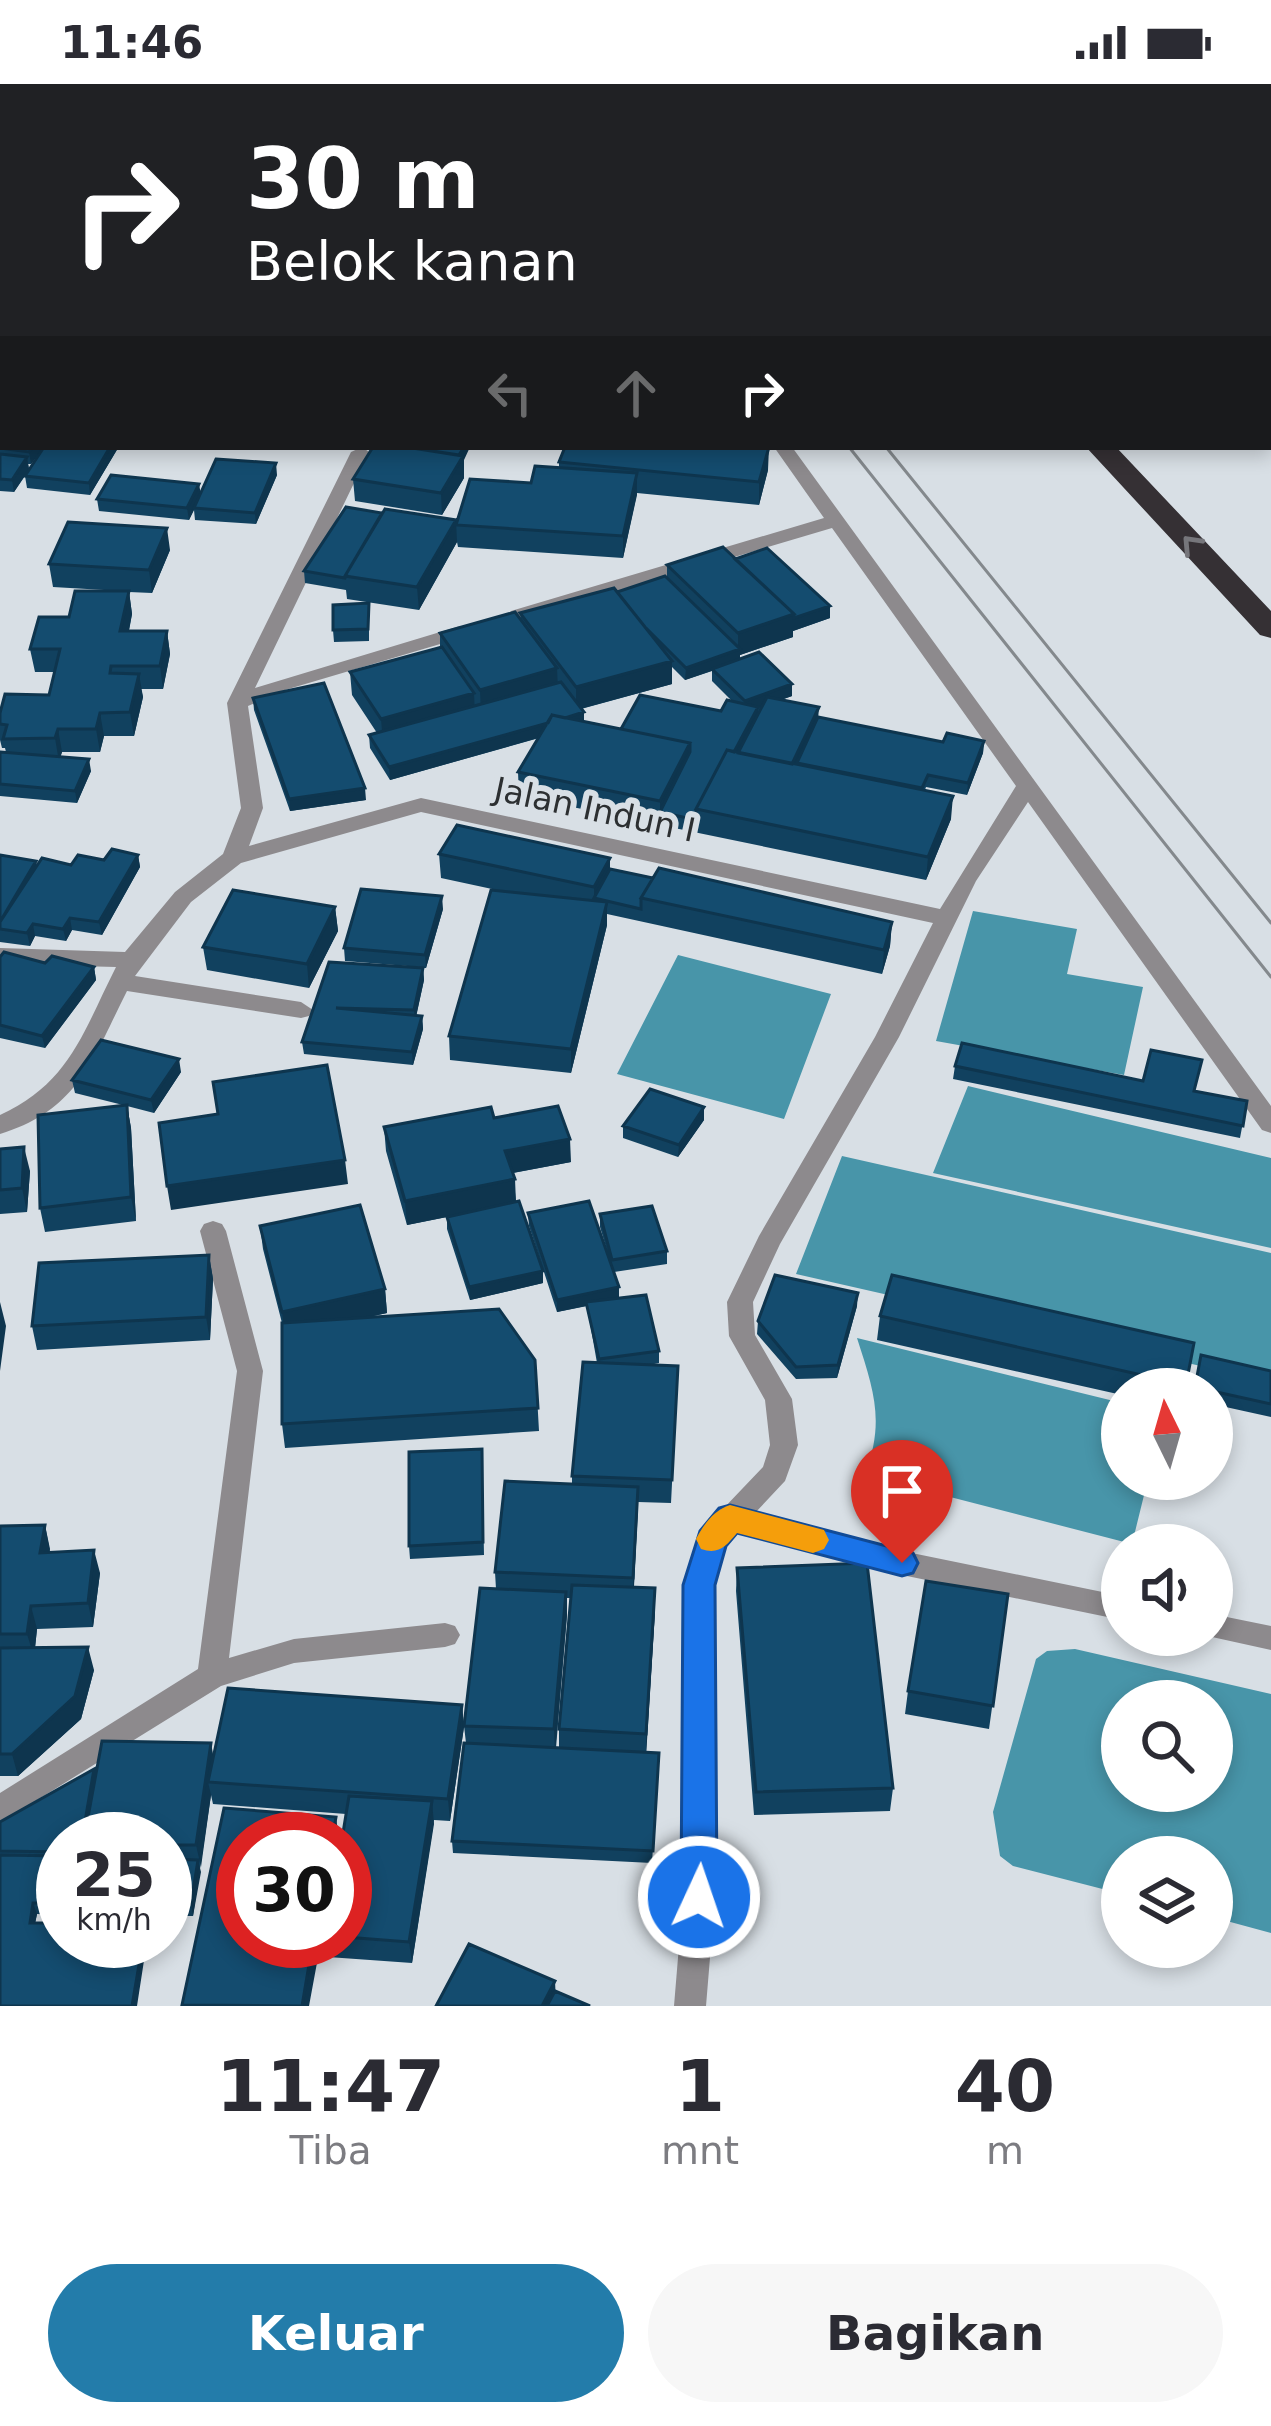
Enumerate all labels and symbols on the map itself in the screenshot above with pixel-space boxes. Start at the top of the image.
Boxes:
one-way arrow [1183,536,1205,558]
street label: Jalan Indun I [489,769,699,850]
north arrow [1101,1368,1233,1500]
pin [851,1440,953,1563]
speed limit sign: 30 [216,1812,372,1968]
position arrow [636,1834,762,1960]

